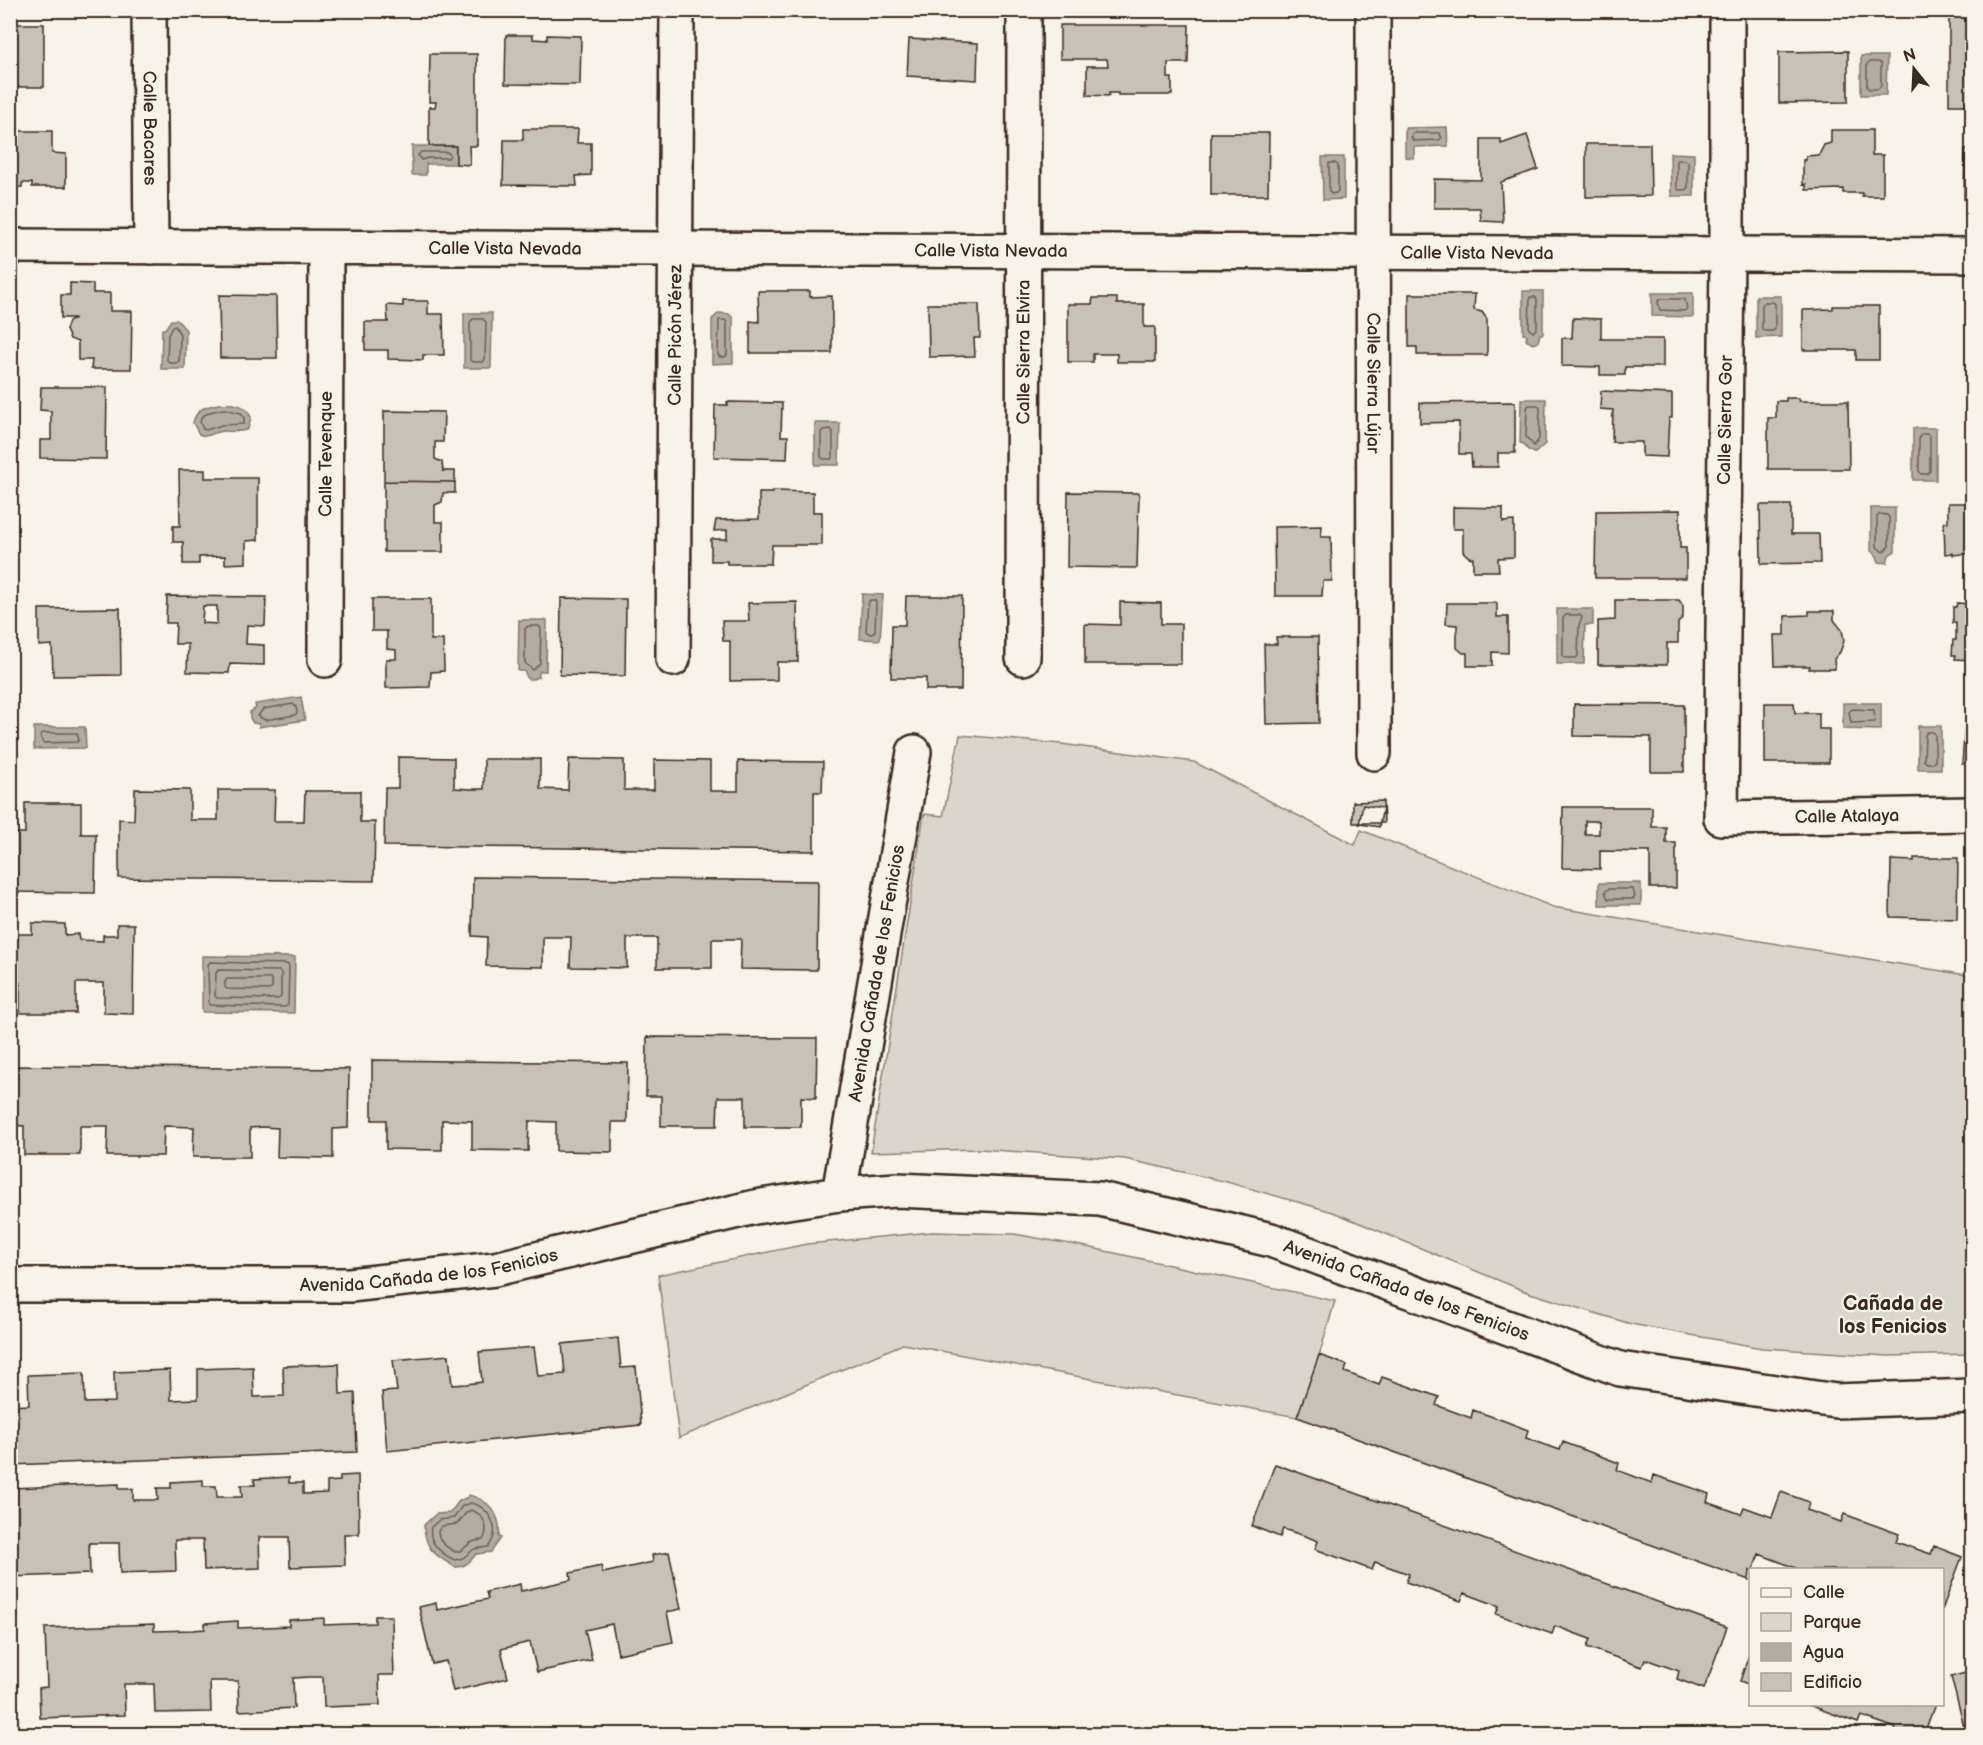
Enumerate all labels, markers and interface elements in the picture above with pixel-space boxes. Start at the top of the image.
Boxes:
north arrow [1884,39,1944,99]
text: N [1901,45,1918,67]
street label: Calle Bacares [139,71,160,185]
street label: Calle Vista Nevada [428,238,582,260]
street label: Calle Vista Nevada [914,240,1068,262]
street label: Calle Vista Nevada [1400,242,1554,264]
street label: Calle Picón Jérez [665,264,686,406]
street label: Calle Sierra Elvira [1013,280,1035,424]
street label: Calle Sierra Lújar [1362,313,1384,454]
street label: Calle Sierra Gor [1714,354,1737,485]
street label: Calle Tevenque [315,391,337,517]
street label: Calle Atalaya [1794,805,1899,828]
street label: Avenida Cañada de los Fenicios [845,843,909,1103]
street label: Avenida Cañada de los Fenicios [1281,1236,1532,1346]
street label: Avenida Cañada de los Fenicios [300,1244,560,1296]
district label: Cañada de los Fenicios [1839,1292,1947,1339]
legend [1749,1568,1944,1706]
text: Calle [1803,1582,1845,1603]
text: Parque [1803,1612,1861,1633]
text: Agua [1803,1642,1844,1663]
text: Edificio [1803,1672,1862,1693]

